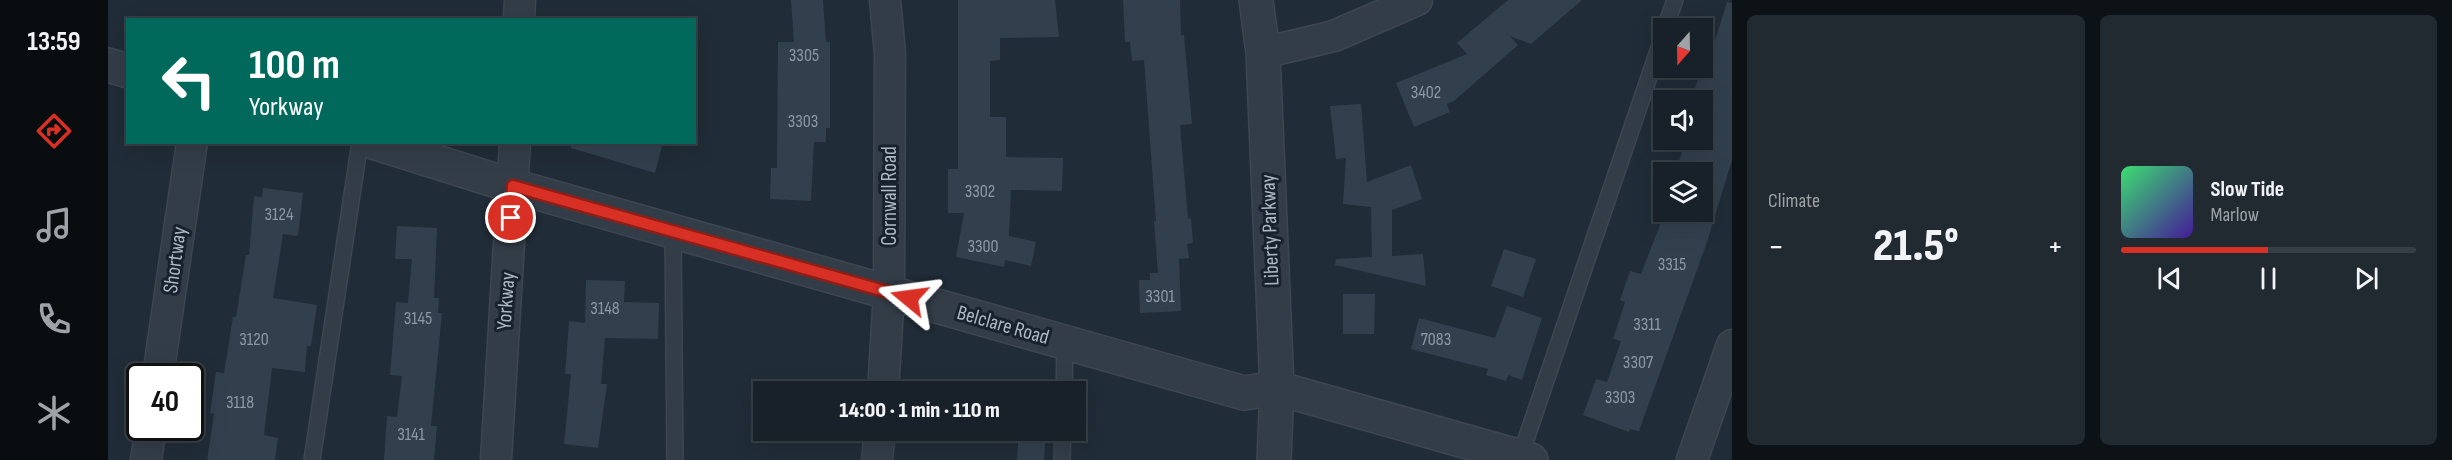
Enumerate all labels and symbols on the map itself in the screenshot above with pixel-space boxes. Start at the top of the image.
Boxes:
north arrow [1653,18,1713,78]
house number: 3305 [789,45,819,66]
house number: 3402 [1411,82,1441,103]
house number: 3303 [788,111,818,132]
street label: Cornwall Road [877,146,902,246]
street label: Liberty Parkway [1256,174,1284,286]
house number: 3302 [965,181,995,202]
pin [485,192,536,243]
house number: 3124 [265,204,294,225]
street label: Shortway [158,225,192,295]
house number: 3300 [967,236,999,257]
house number: 3315 [1658,254,1686,275]
position arrow [877,266,941,330]
street label: Yorkway [492,271,520,331]
house number: 3301 [1145,286,1175,307]
house number: 3148 [590,298,620,319]
street label: Belclare Road [954,300,1052,350]
house number: 3145 [404,308,432,329]
house number: 3311 [1633,314,1662,335]
house number: 3120 [239,329,269,350]
house number: 7083 [1421,329,1451,350]
house number: 3307 [1623,352,1654,373]
speed limit sign: 40 [126,363,204,441]
house number: 3303 [1605,387,1635,408]
house number: 3118 [226,392,254,413]
house number: 3141 [397,424,426,445]

